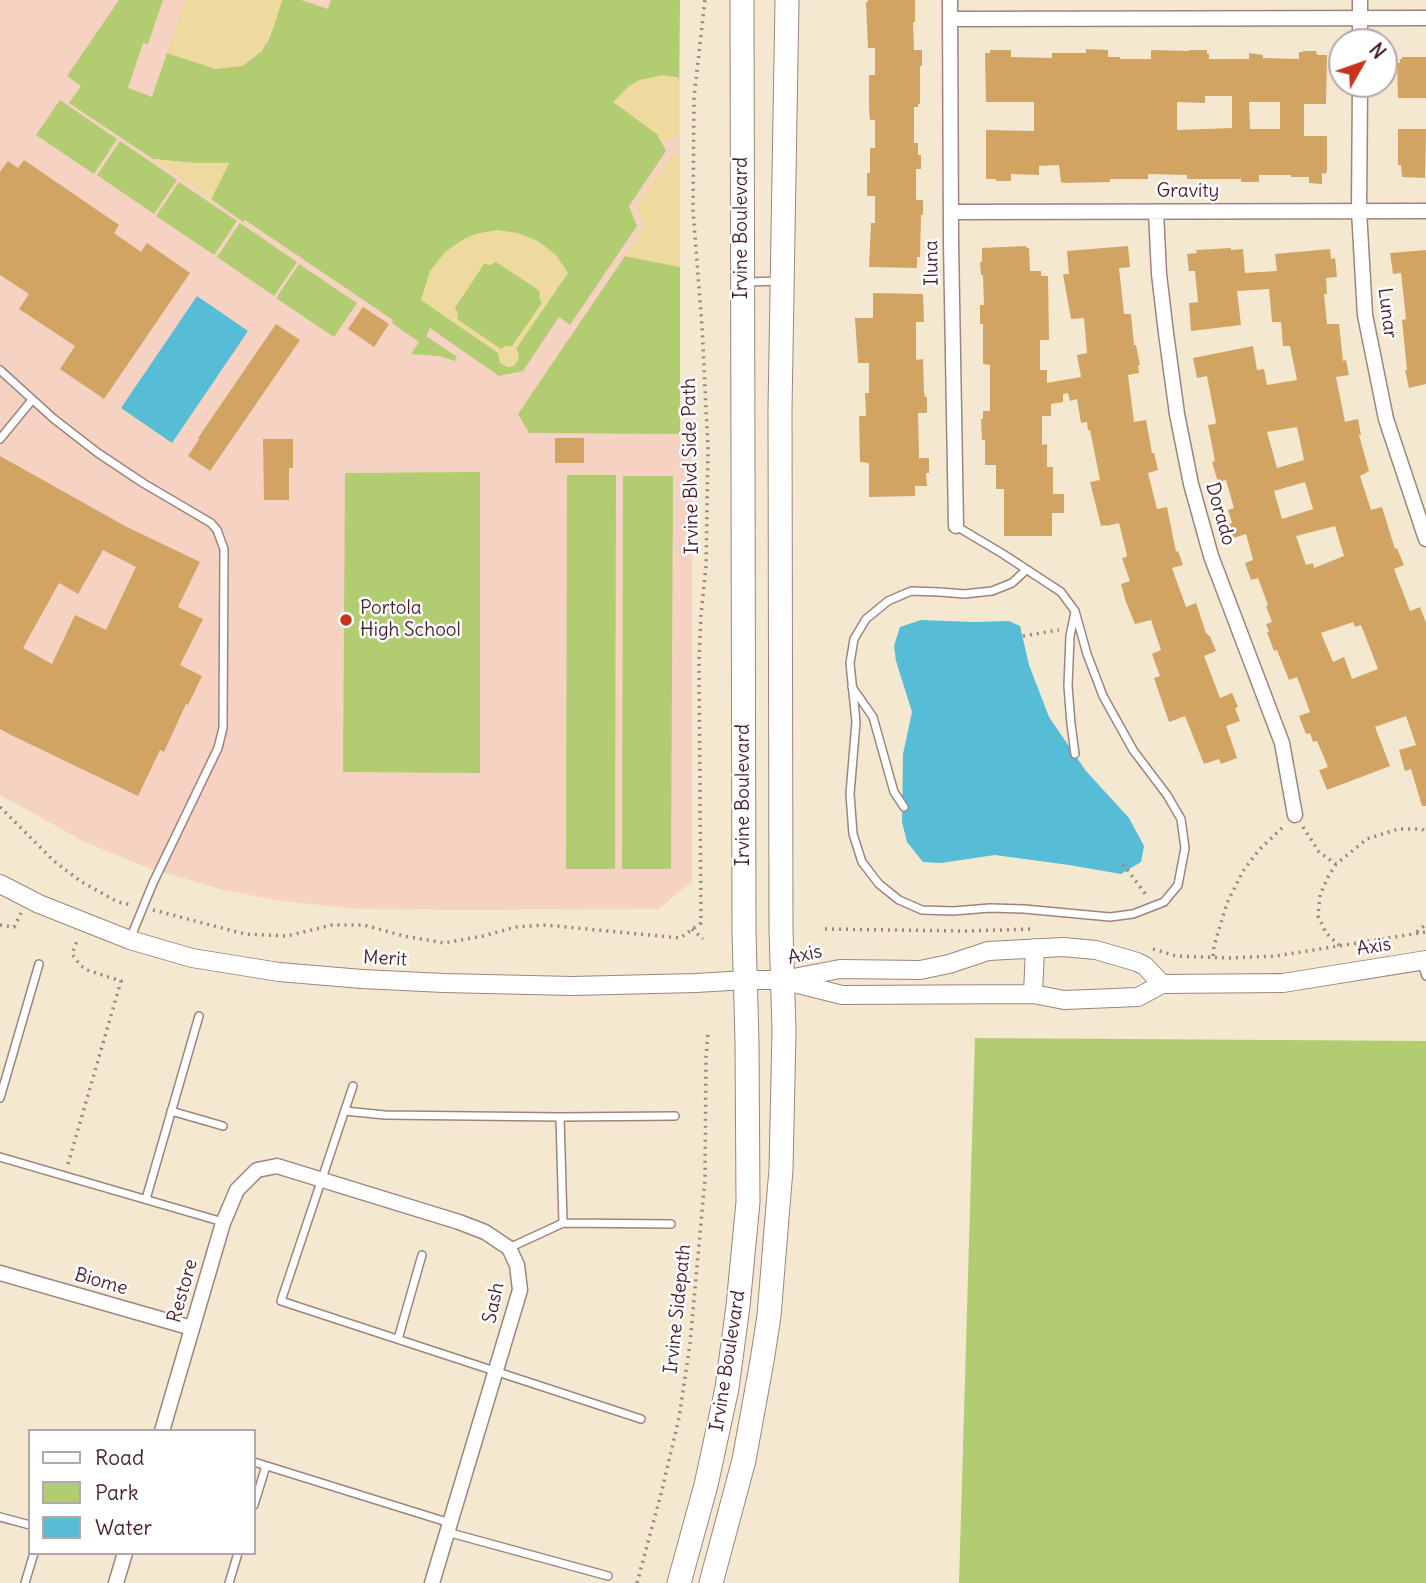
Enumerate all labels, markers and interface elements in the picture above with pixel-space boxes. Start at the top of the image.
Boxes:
north arrow [1328,28,1398,98]
text: N [1364,38,1391,64]
street label: Irvine Boulevard [731,157,753,299]
street label: Gravity [1157,181,1219,203]
street label: Iluna [920,240,944,286]
street label: Lunar [1373,286,1401,340]
street label: Irvine Blvd Side Path [678,378,704,554]
street label: Dorado [1200,480,1240,548]
place label: Portola High School [360,598,461,642]
marker: Portola High School [338,612,354,628]
street label: Irvine Boulevard [733,724,755,866]
street label: Axis [1355,933,1393,961]
street label: Axis [786,940,824,970]
street label: Merit [362,946,408,972]
street label: Irvine Sidepath [660,1243,696,1375]
street label: Restore [163,1257,203,1325]
street label: Biome [72,1264,130,1300]
street label: Sash [479,1281,509,1325]
street label: Irvine Boulevard [706,1289,750,1433]
legend [28,1429,256,1555]
text: Road [95,1444,144,1471]
text: Park [95,1479,138,1506]
text: Water [95,1514,152,1541]

